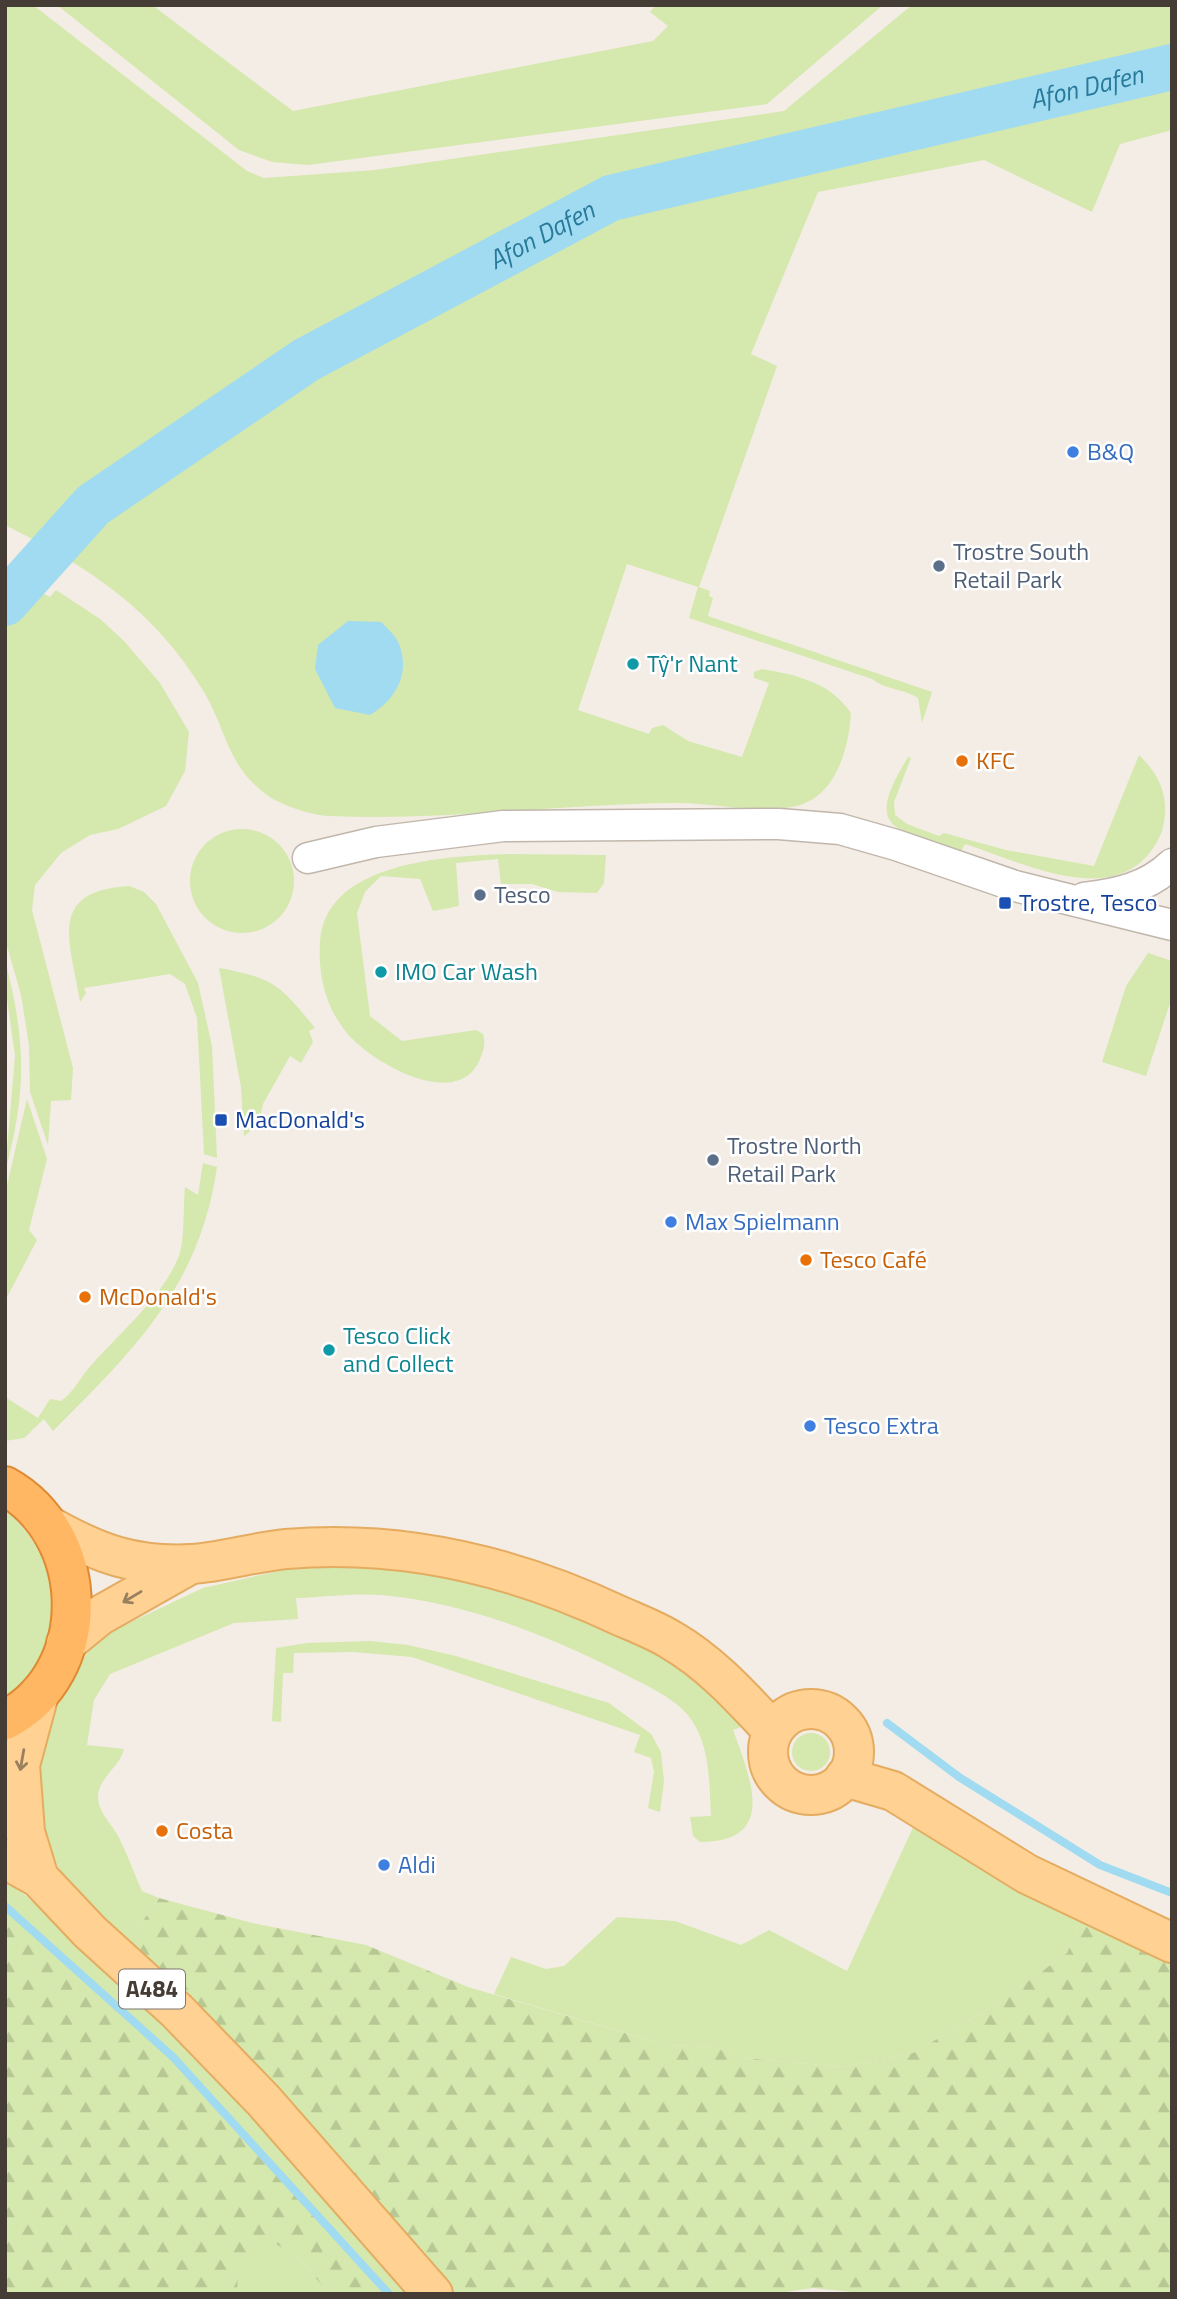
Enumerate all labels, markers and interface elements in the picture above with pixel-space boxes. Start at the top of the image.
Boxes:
water label: Afon Dafen [1026,54,1148,119]
water label: Afon Dafen [481,190,602,279]
place label: B&Q [1087,433,1134,469]
marker: B&Q [1065,444,1081,460]
place label: Trostre South Retail Park [953,533,1089,597]
marker: Trostre South Retail Park [931,558,947,574]
place label: Tŷ'r Nant [647,645,738,681]
marker: Tŷ'r Nant [625,656,641,672]
place label: KFC [976,742,1015,778]
marker: KFC [954,753,970,769]
place label: Tesco [494,876,551,912]
place label: Trostre, Tesco [1019,884,1157,920]
marker: Tesco [472,887,488,903]
marker: Trostre, Tesco [997,895,1013,911]
place label: IMO Car Wash [395,953,538,989]
marker: IMO Car Wash [373,964,389,980]
place label: MacDonald's [235,1101,365,1137]
marker: MacDonald's [213,1112,229,1128]
place label: Trostre North Retail Park [727,1127,862,1191]
marker: Trostre North Retail Park [705,1152,721,1168]
place label: Max Spielmann [685,1203,840,1239]
marker: Max Spielmann [663,1214,679,1230]
place label: Tesco Café [820,1241,927,1277]
marker: Tesco Café [798,1252,814,1268]
place label: McDonald's [99,1278,217,1314]
marker: McDonald's [77,1289,93,1305]
place label: Tesco Click and Collect [343,1317,454,1381]
marker: Tesco Click and Collect [321,1342,337,1358]
place label: Tesco Extra [824,1407,939,1443]
marker: Tesco Extra [802,1418,818,1434]
one-way arrow [122,1590,142,1604]
one-way arrow [15,1748,28,1771]
place label: Costa [176,1812,233,1848]
marker: Costa [154,1823,170,1839]
place label: Aldi [398,1846,436,1882]
marker: Aldi [376,1857,392,1873]
road number: A484 [119,1970,185,2008]

